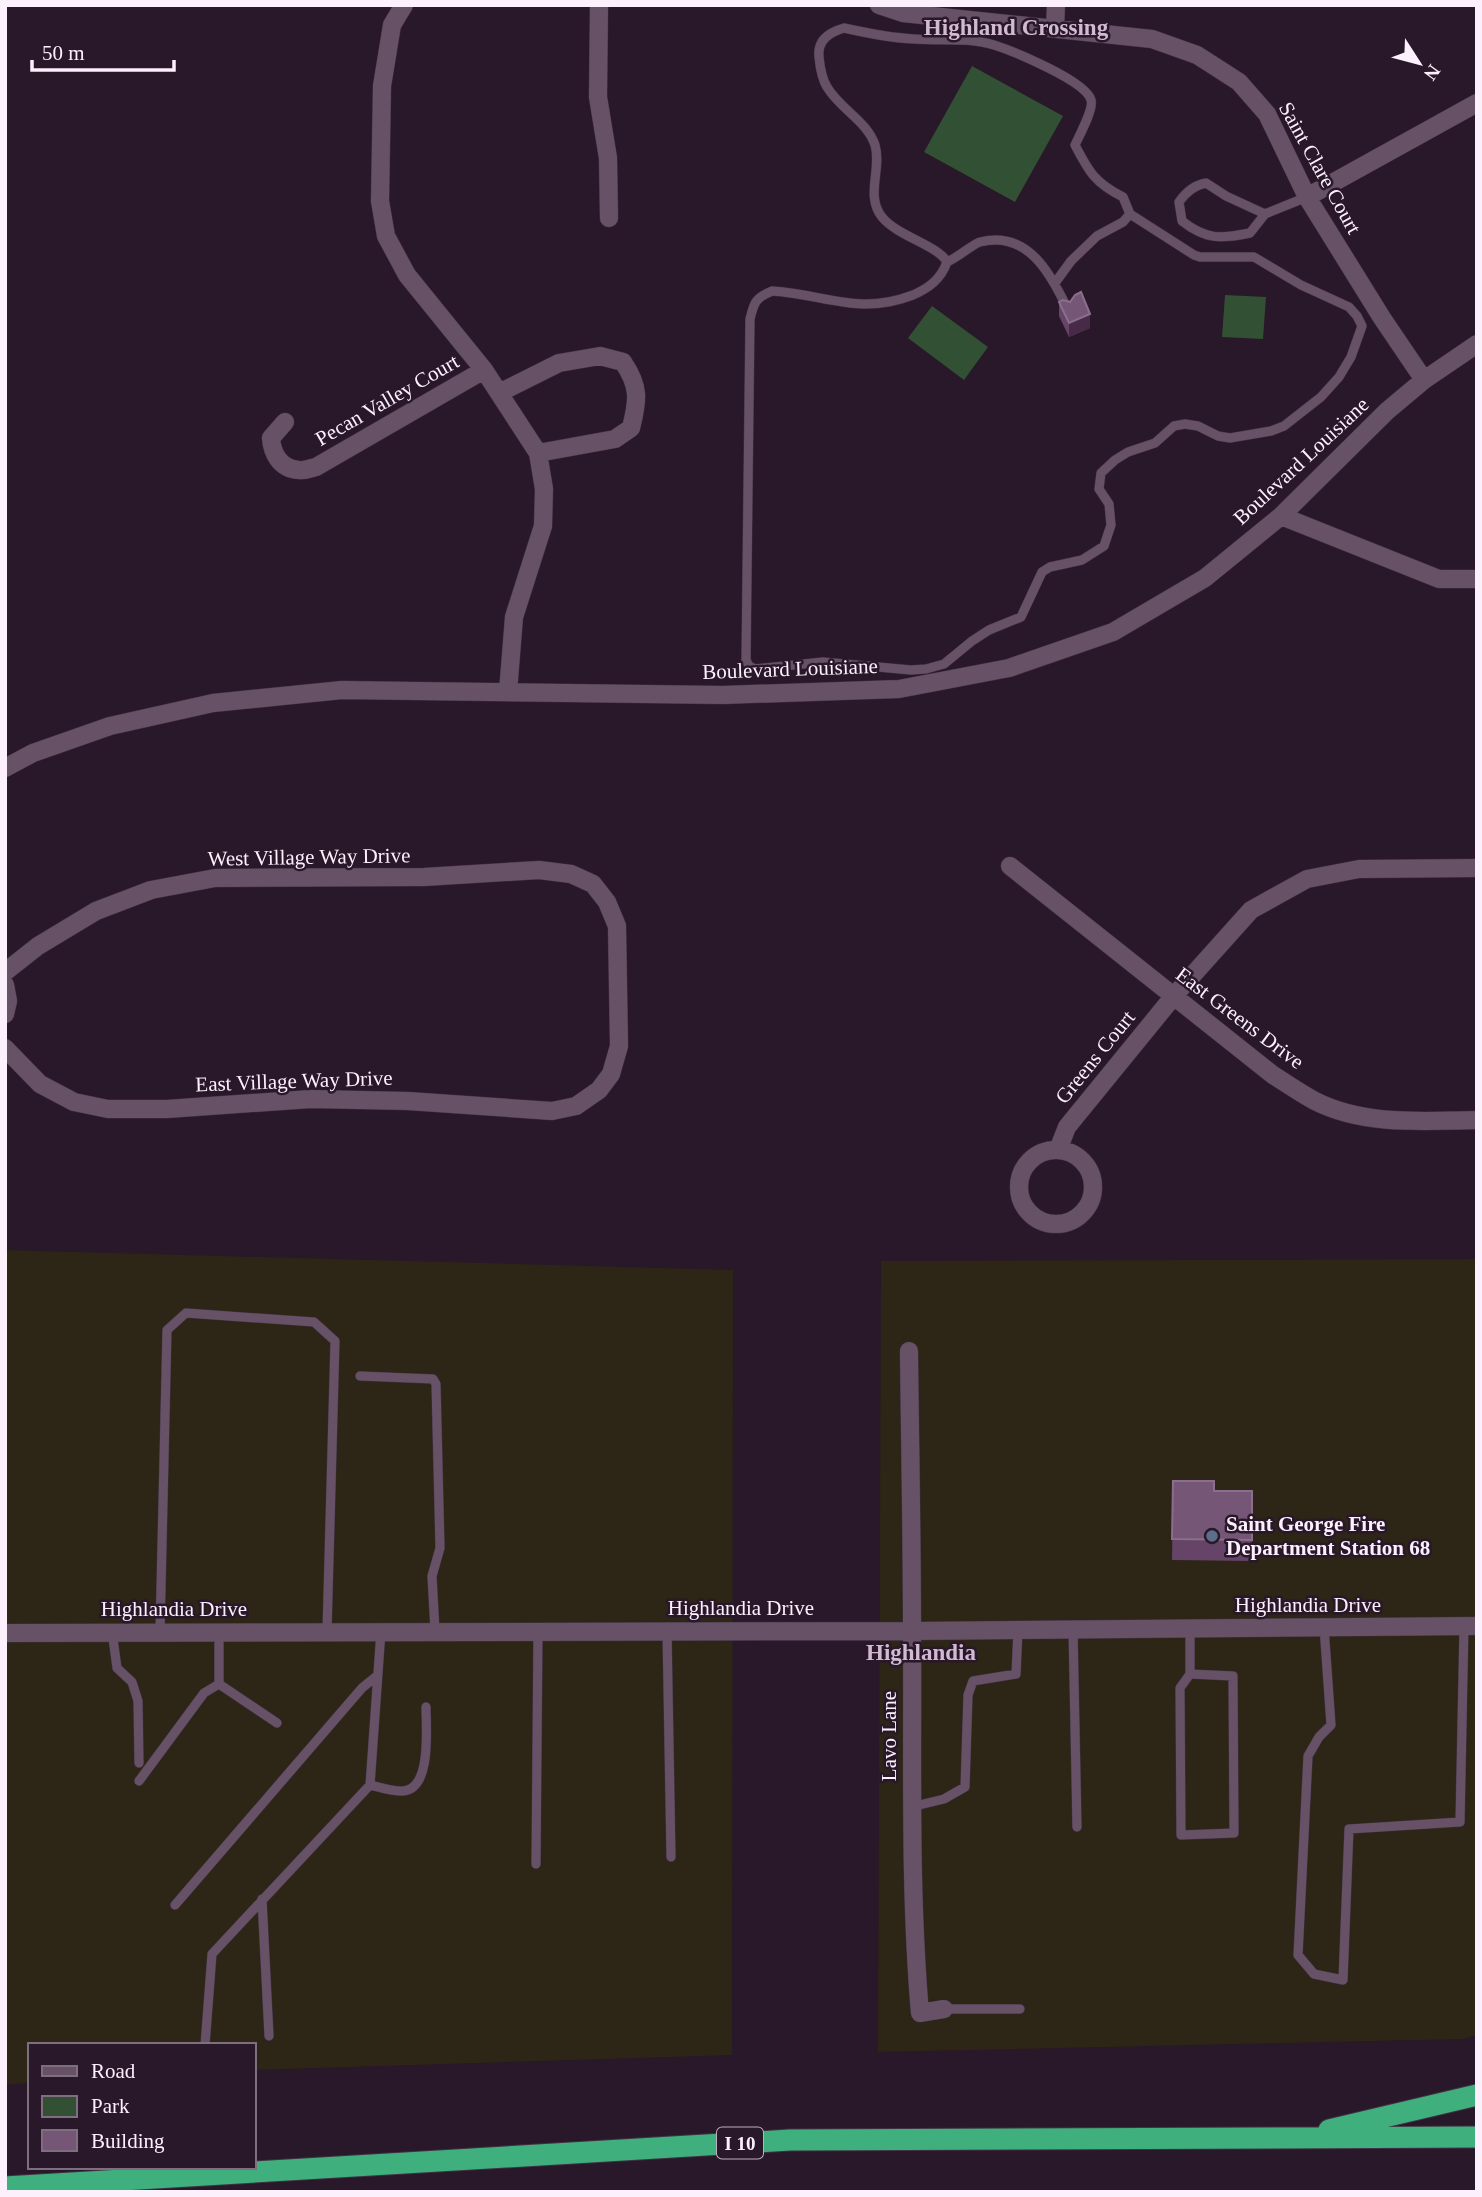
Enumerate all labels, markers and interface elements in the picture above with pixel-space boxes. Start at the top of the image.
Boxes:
district label: Highland Crossing [924,15,1109,40]
scale bar [32,28,173,72]
north arrow [1384,28,1454,98]
text: 50 m [42,41,85,65]
text: N [1420,61,1445,85]
street label: Saint Clare Court [1274,98,1366,238]
street label: Pecan Valley Court [311,349,463,451]
street label: Boulevard Louisiane [1229,392,1373,530]
street label: Boulevard Louisiane [702,654,878,684]
street label: West Village Way Drive [207,843,411,871]
street label: East Greens Drive [1171,962,1309,1074]
street label: Greens Court [1050,1006,1140,1108]
street label: East Village Way Drive [195,1066,393,1096]
place label: Saint George Fire Department Station 68 [1226,1512,1430,1560]
marker: Saint George Fire Department Station 68 [1204,1528,1220,1544]
street label: Highlandia Drive [1235,1593,1381,1617]
street label: Highlandia Drive [668,1596,814,1620]
street label: Highlandia Drive [101,1597,247,1621]
district label: Highlandia [866,1640,976,1665]
street label: Lavo Lane [877,1691,901,1781]
legend [28,2043,256,2169]
text: Road [91,2059,136,2083]
text: Park [91,2094,130,2118]
road number: I 10 [717,2128,763,2158]
text: Building [91,2129,165,2153]

